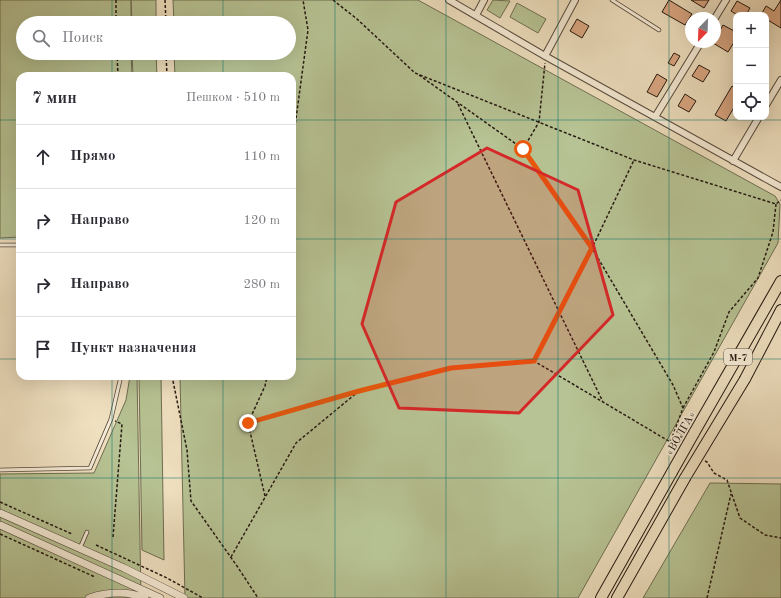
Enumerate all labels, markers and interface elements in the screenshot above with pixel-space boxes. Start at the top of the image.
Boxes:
north arrow [685,12,721,48]
map controls [733,12,769,120]
button: + [733,12,769,48]
search box [16,16,296,60]
icon: search [30,27,52,49]
text: Поиск [62,31,103,46]
button: − [733,48,769,84]
button: locate [733,84,769,120]
text: 7 мин [32,90,77,107]
text: Пешком · 510 m [186,91,280,104]
route start [514,140,532,158]
icon: ahead [32,146,54,168]
text: Прямо [70,149,116,164]
text: 110 m [243,150,280,163]
icon: right [32,210,54,232]
text: Направо [70,213,129,228]
text: 120 m [243,214,280,227]
icon: right [32,274,54,296]
text: Направо [70,277,129,292]
text: 280 m [243,278,280,291]
icon: arrive [32,338,54,360]
text: Пункт назначения [70,341,197,356]
road number: М-7 [724,349,752,365]
street label: «ВОЛГА» [664,410,698,458]
route end [239,414,257,432]

